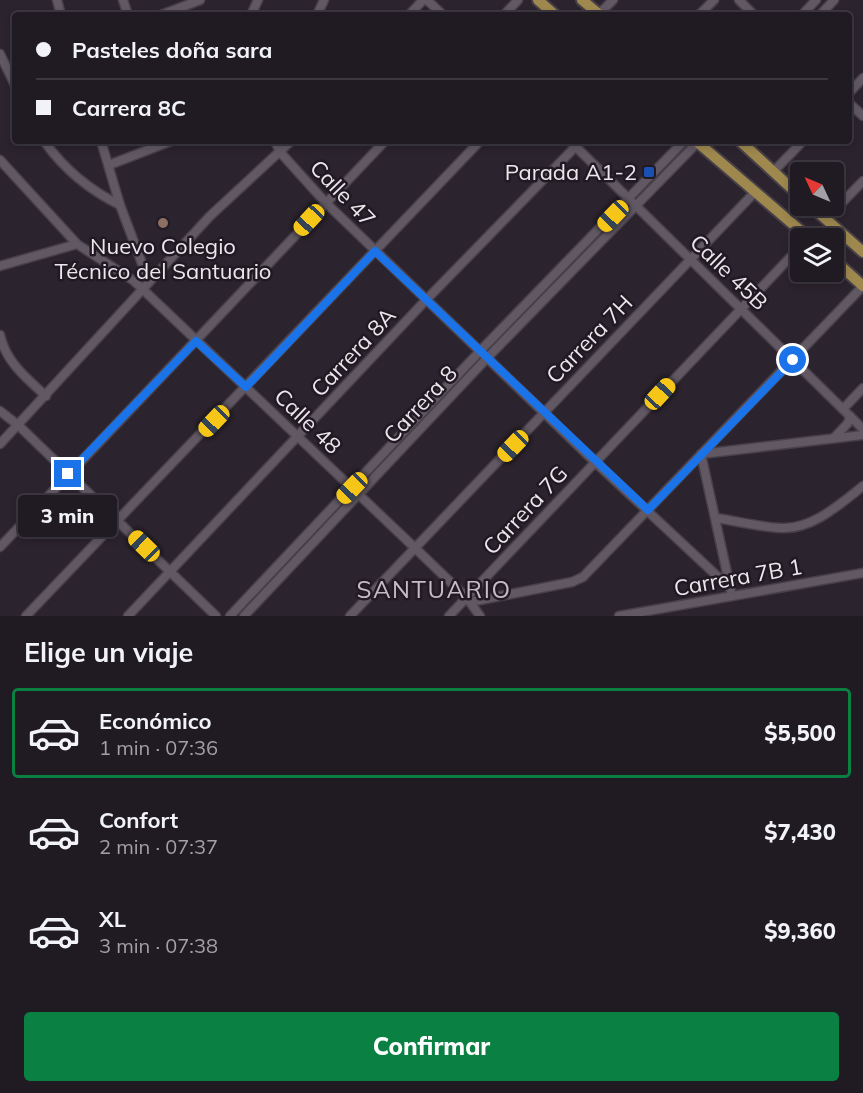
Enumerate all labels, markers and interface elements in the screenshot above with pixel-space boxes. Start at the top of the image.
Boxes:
text: Pasteles doña sara [72,36,272,64]
text: Carrera 8C [72,94,186,122]
street label: Calle 47 [304,154,382,232]
place label: Parada A1-2 [505,158,637,186]
north arrow [790,162,844,216]
map controls [790,162,844,282]
marker: Parada A1-2 [642,165,656,179]
car [594,197,632,235]
car [290,201,328,239]
marker: Nuevo Colegio Técnico del Santuario [156,216,170,230]
street label: Calle 45B [684,228,774,316]
button: layers [790,228,844,282]
place label: Nuevo Colegio Técnico del Santuario [55,232,271,285]
street label: Carrera 7H [540,289,638,389]
street label: Carrera 8A [305,302,401,402]
route start [779,346,806,373]
street label: Carrera 8 [377,359,463,449]
car [641,375,679,413]
street label: Calle 48 [269,382,347,460]
car [195,402,233,440]
car [494,427,532,465]
route end [54,460,81,487]
street label: Carrera 7G [477,460,573,560]
car [333,469,371,507]
callout: 3 min [19,495,118,537]
text: 3 min [41,503,94,528]
car [125,527,163,565]
street label: Carrera 7B 1 [672,552,804,602]
district label: SANTUARIO [357,574,511,604]
text: Elige un viaje [24,635,193,669]
icon: car [27,706,81,760]
text: Económico [99,707,212,735]
text: $5,500 [764,719,836,747]
text: 1 min · 07:36 [99,735,218,760]
icon: car [27,805,81,859]
text: Confort [99,806,178,834]
text: $7,430 [764,818,836,846]
text: 2 min · 07:37 [99,834,218,859]
icon: car [27,904,81,958]
text: XL [99,905,126,933]
text: $9,360 [764,917,836,945]
text: 3 min · 07:38 [99,933,218,958]
button: Confirmar [24,1012,839,1081]

